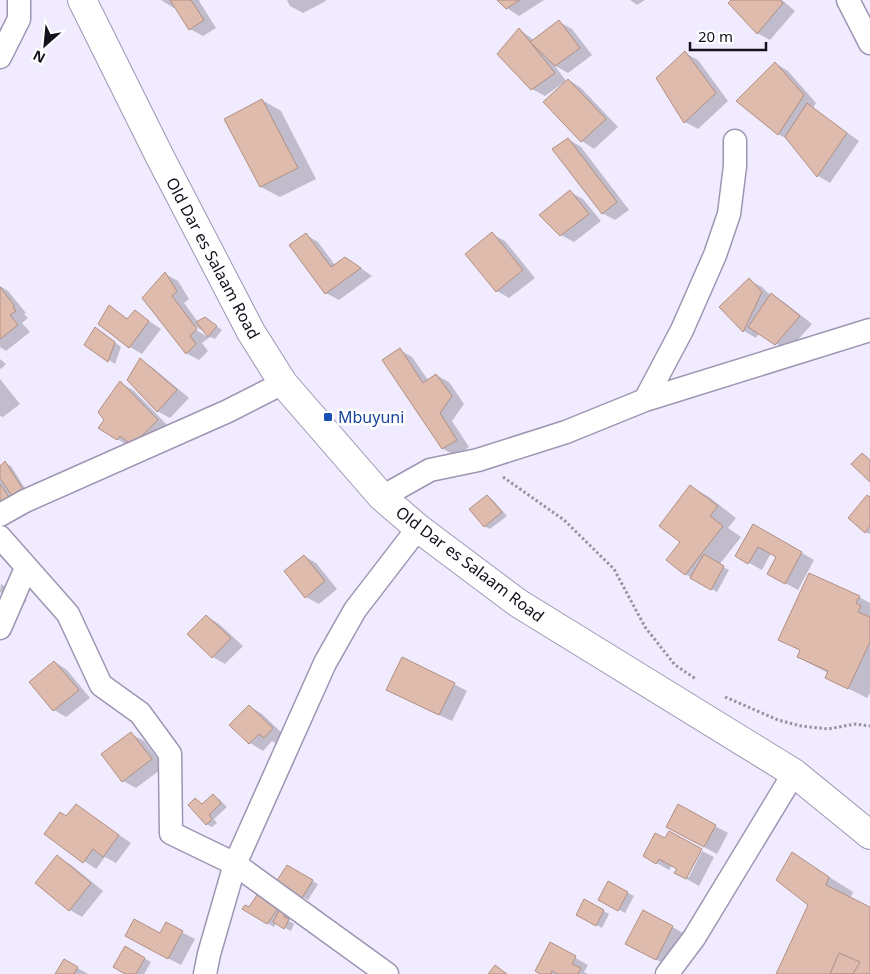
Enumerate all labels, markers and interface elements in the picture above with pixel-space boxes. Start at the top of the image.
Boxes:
north arrow [20,20,70,70]
scale bar [690,20,766,52]
text: 20 m [698,26,733,46]
text: N [29,46,48,68]
street label: Old Dar es Salaam Road [161,173,265,343]
place label: Mbuyuni [338,406,404,428]
marker: Mbuyuni [322,411,334,423]
street label: Old Dar es Salaam Road [391,501,549,627]

